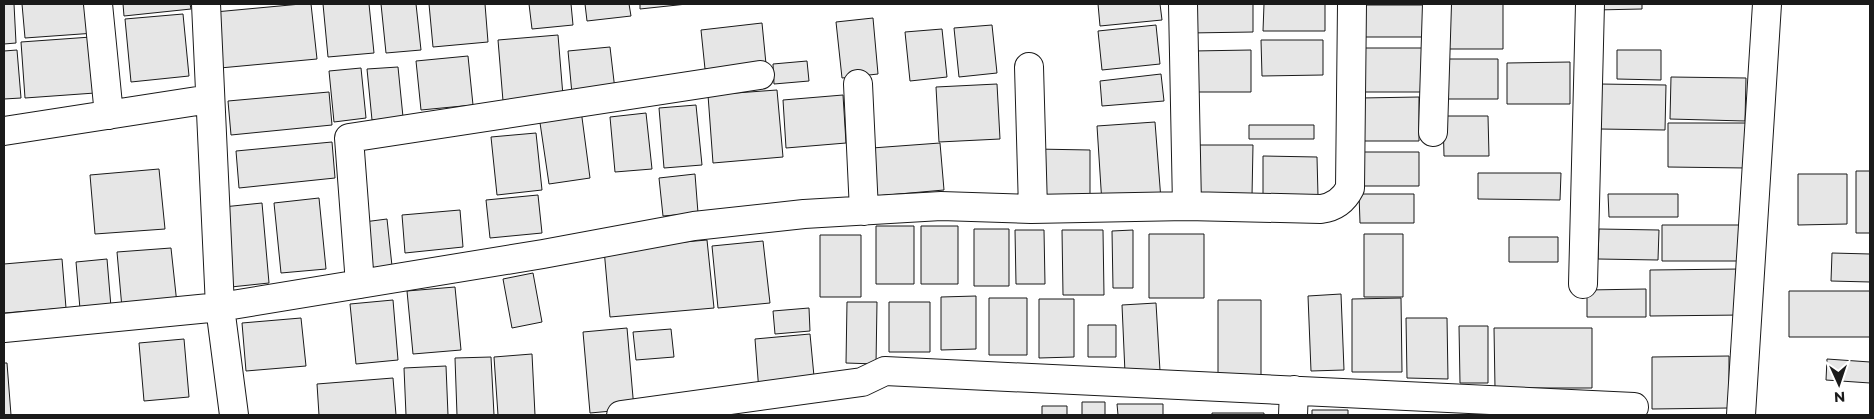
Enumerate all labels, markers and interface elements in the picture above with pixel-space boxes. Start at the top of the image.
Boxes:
north arrow [1814,359,1864,409]
text: N [1834,388,1846,406]

